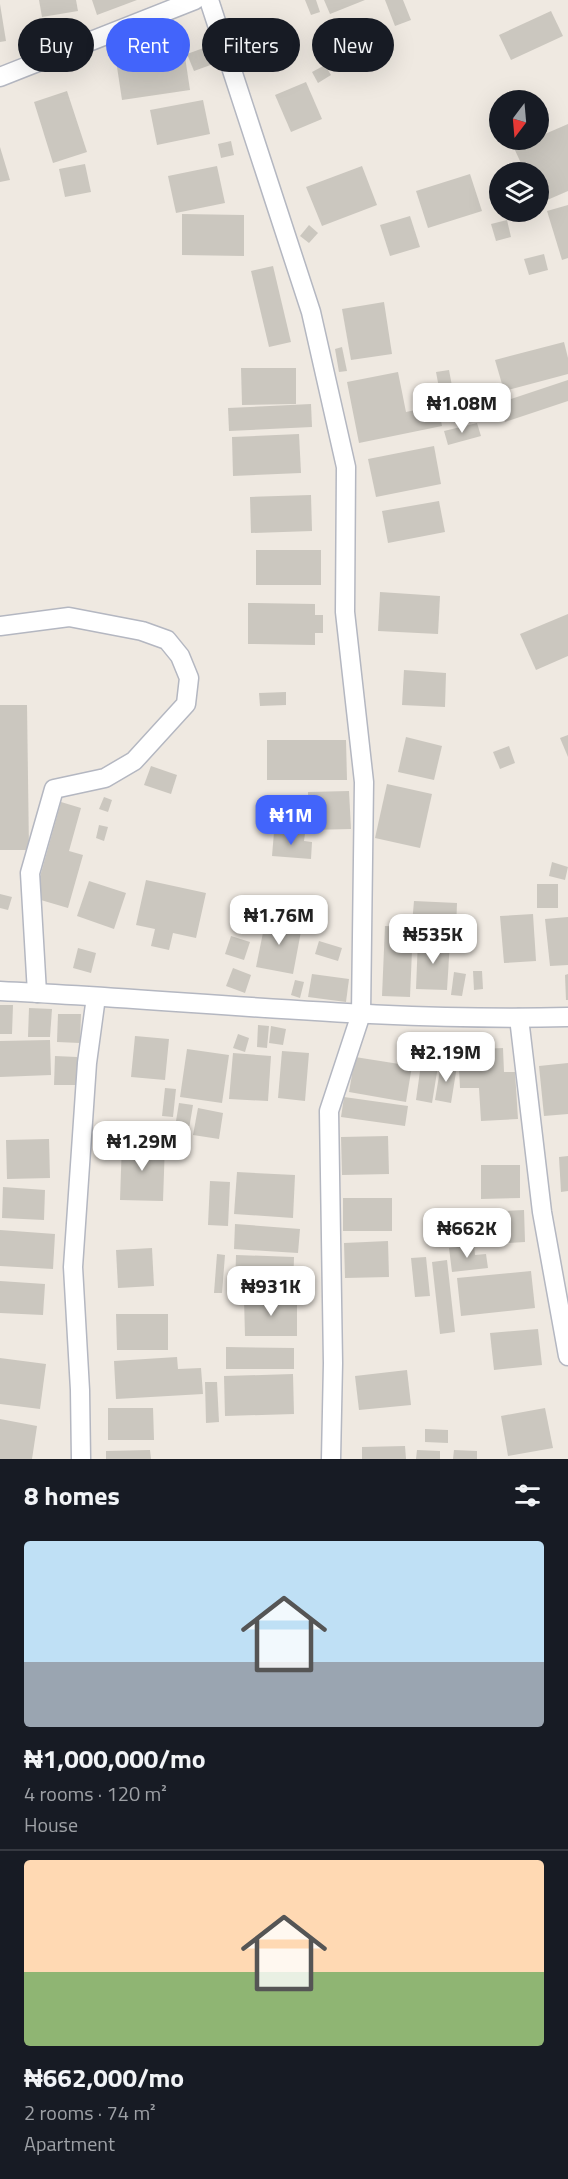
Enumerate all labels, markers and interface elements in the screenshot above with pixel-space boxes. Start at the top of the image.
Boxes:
chip: Buy [18,18,94,72]
chip: Rent [106,18,190,72]
chip: Filters [202,18,300,72]
chip: New [312,18,394,72]
north arrow [489,90,549,150]
map controls [489,90,549,222]
button: layers [489,162,549,222]
pin: ₦1.08M [413,383,511,434]
text: ₦1.08M [427,387,497,418]
pin: ₦1M [262,795,320,846]
text: ₦1M [270,799,312,830]
pin: ₦1.76M [230,895,328,946]
text: ₦1.76M [244,899,314,930]
pin: ₦535K [391,914,475,965]
text: ₦535K [403,918,463,949]
pin: ₦2.19M [397,1032,495,1083]
text: ₦2.19M [411,1036,481,1067]
pin: ₦1.29M [93,1121,191,1172]
text: ₦1.29M [107,1125,177,1156]
pin: ₦662K [425,1208,509,1259]
text: ₦662K [437,1212,497,1243]
pin: ₦931K [229,1266,313,1317]
text: ₦931K [241,1270,301,1301]
text: 8 homes [24,1476,120,1515]
icon: filters [511,1479,544,1512]
icon: home [230,1580,338,1688]
text: ₦1,000,000/mo [24,1739,206,1778]
text: 4 rooms · 120 m² [24,1778,167,1809]
text: House [24,1809,78,1840]
icon: home [230,1899,338,2007]
text: ₦662,000/mo [24,2058,184,2097]
text: 2 rooms · 74 m² [24,2097,156,2128]
text: Apartment [24,2128,115,2159]

